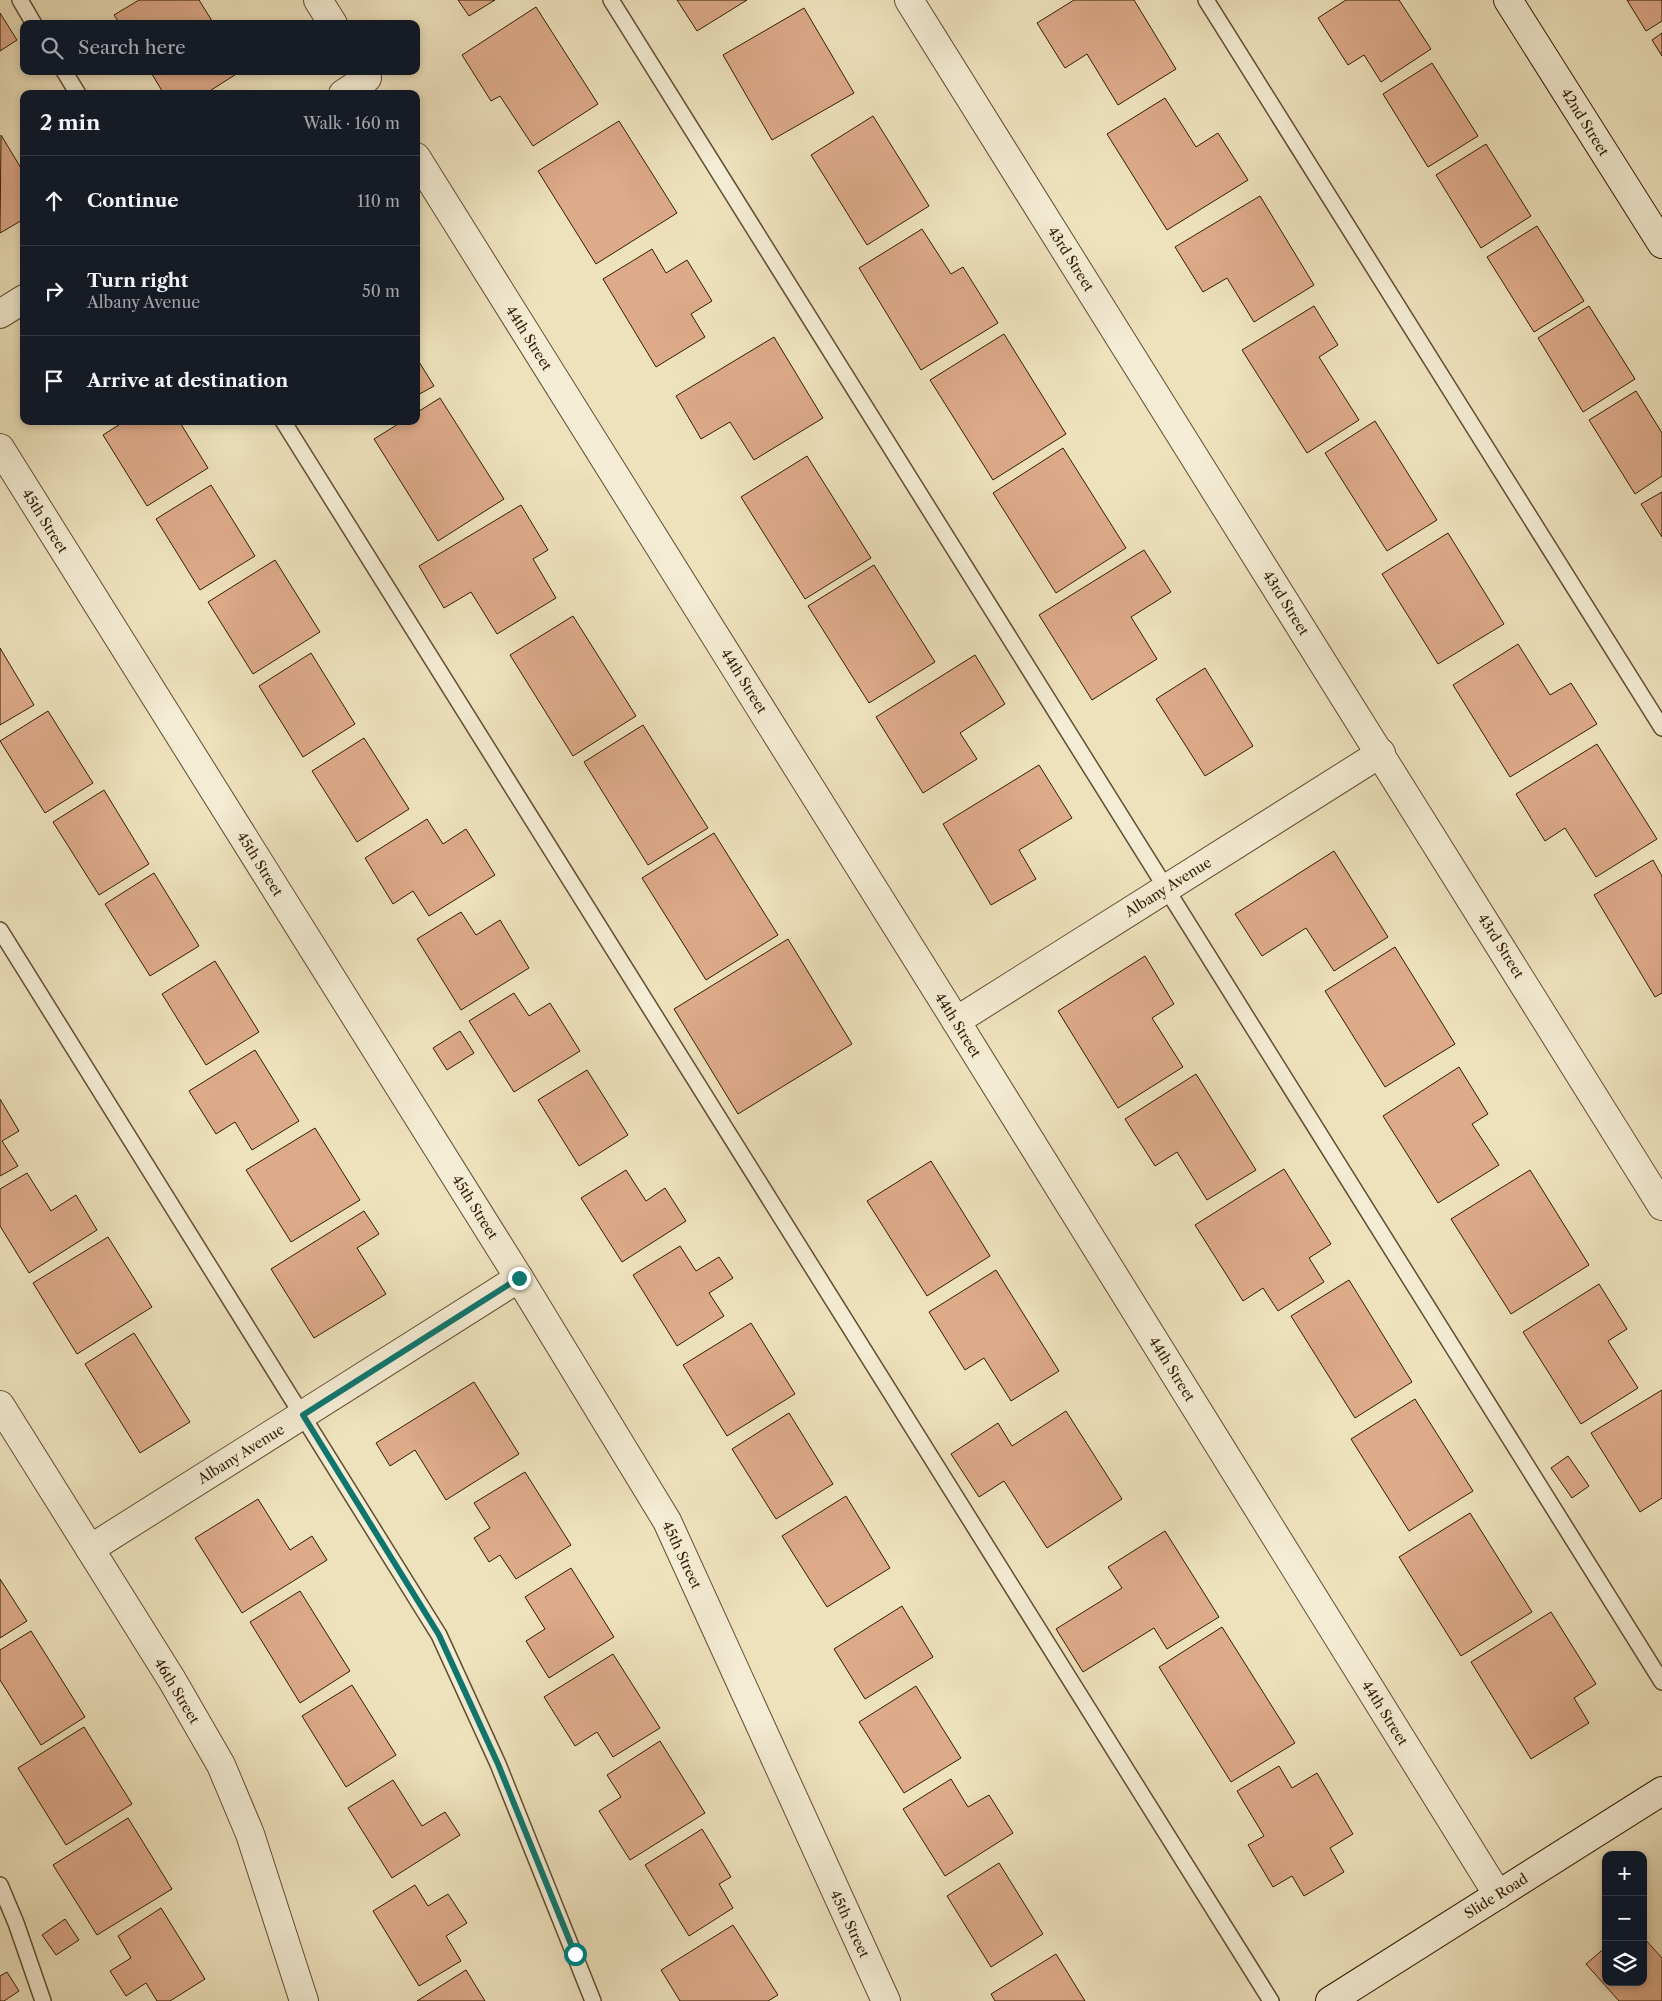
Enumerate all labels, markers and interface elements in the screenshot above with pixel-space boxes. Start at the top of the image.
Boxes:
search box [20,20,420,75]
icon: search [38,34,66,62]
text: Search here [78,36,186,59]
street label: 42nd Street [1557,85,1613,159]
text: 2 min [40,110,100,135]
text: Walk · 160 m [303,113,400,133]
icon: ahead [40,187,68,215]
text: Continue [87,189,179,212]
text: 110 m [357,191,400,211]
street label: 43rd Street [1044,223,1098,295]
text: Turn right [87,269,188,292]
icon: right [40,277,68,305]
text: 50 m [362,281,400,301]
text: Albany Avenue [87,292,200,312]
street label: 44th Street [502,302,556,374]
icon: arrive [40,367,68,395]
text: Arrive at destination [87,369,288,392]
street label: 45th Street [18,485,72,557]
street label: 43rd Street [1259,567,1313,639]
street label: 44th Street [717,645,771,717]
street label: 45th Street [233,828,287,900]
street label: Albany Avenue [1120,853,1215,921]
street label: 43rd Street [1474,910,1528,982]
street label: 44th Street [931,989,985,1061]
street label: 45th Street [448,1171,502,1243]
route end [508,1267,531,1290]
street label: 44th Street [1145,1333,1199,1405]
street label: Albany Avenue [193,1420,288,1488]
street label: 45th Street [658,1518,706,1592]
street label: 46th Street [150,1655,204,1727]
street label: 44th Street [1358,1677,1412,1749]
map controls [1602,1851,1647,1986]
button: + [1602,1851,1647,1896]
street label: Slide Road [1461,1869,1531,1923]
street label: 45th Street [826,1887,874,1961]
button: − [1602,1896,1647,1941]
button: layers [1602,1941,1647,1986]
route start [564,1943,587,1966]

